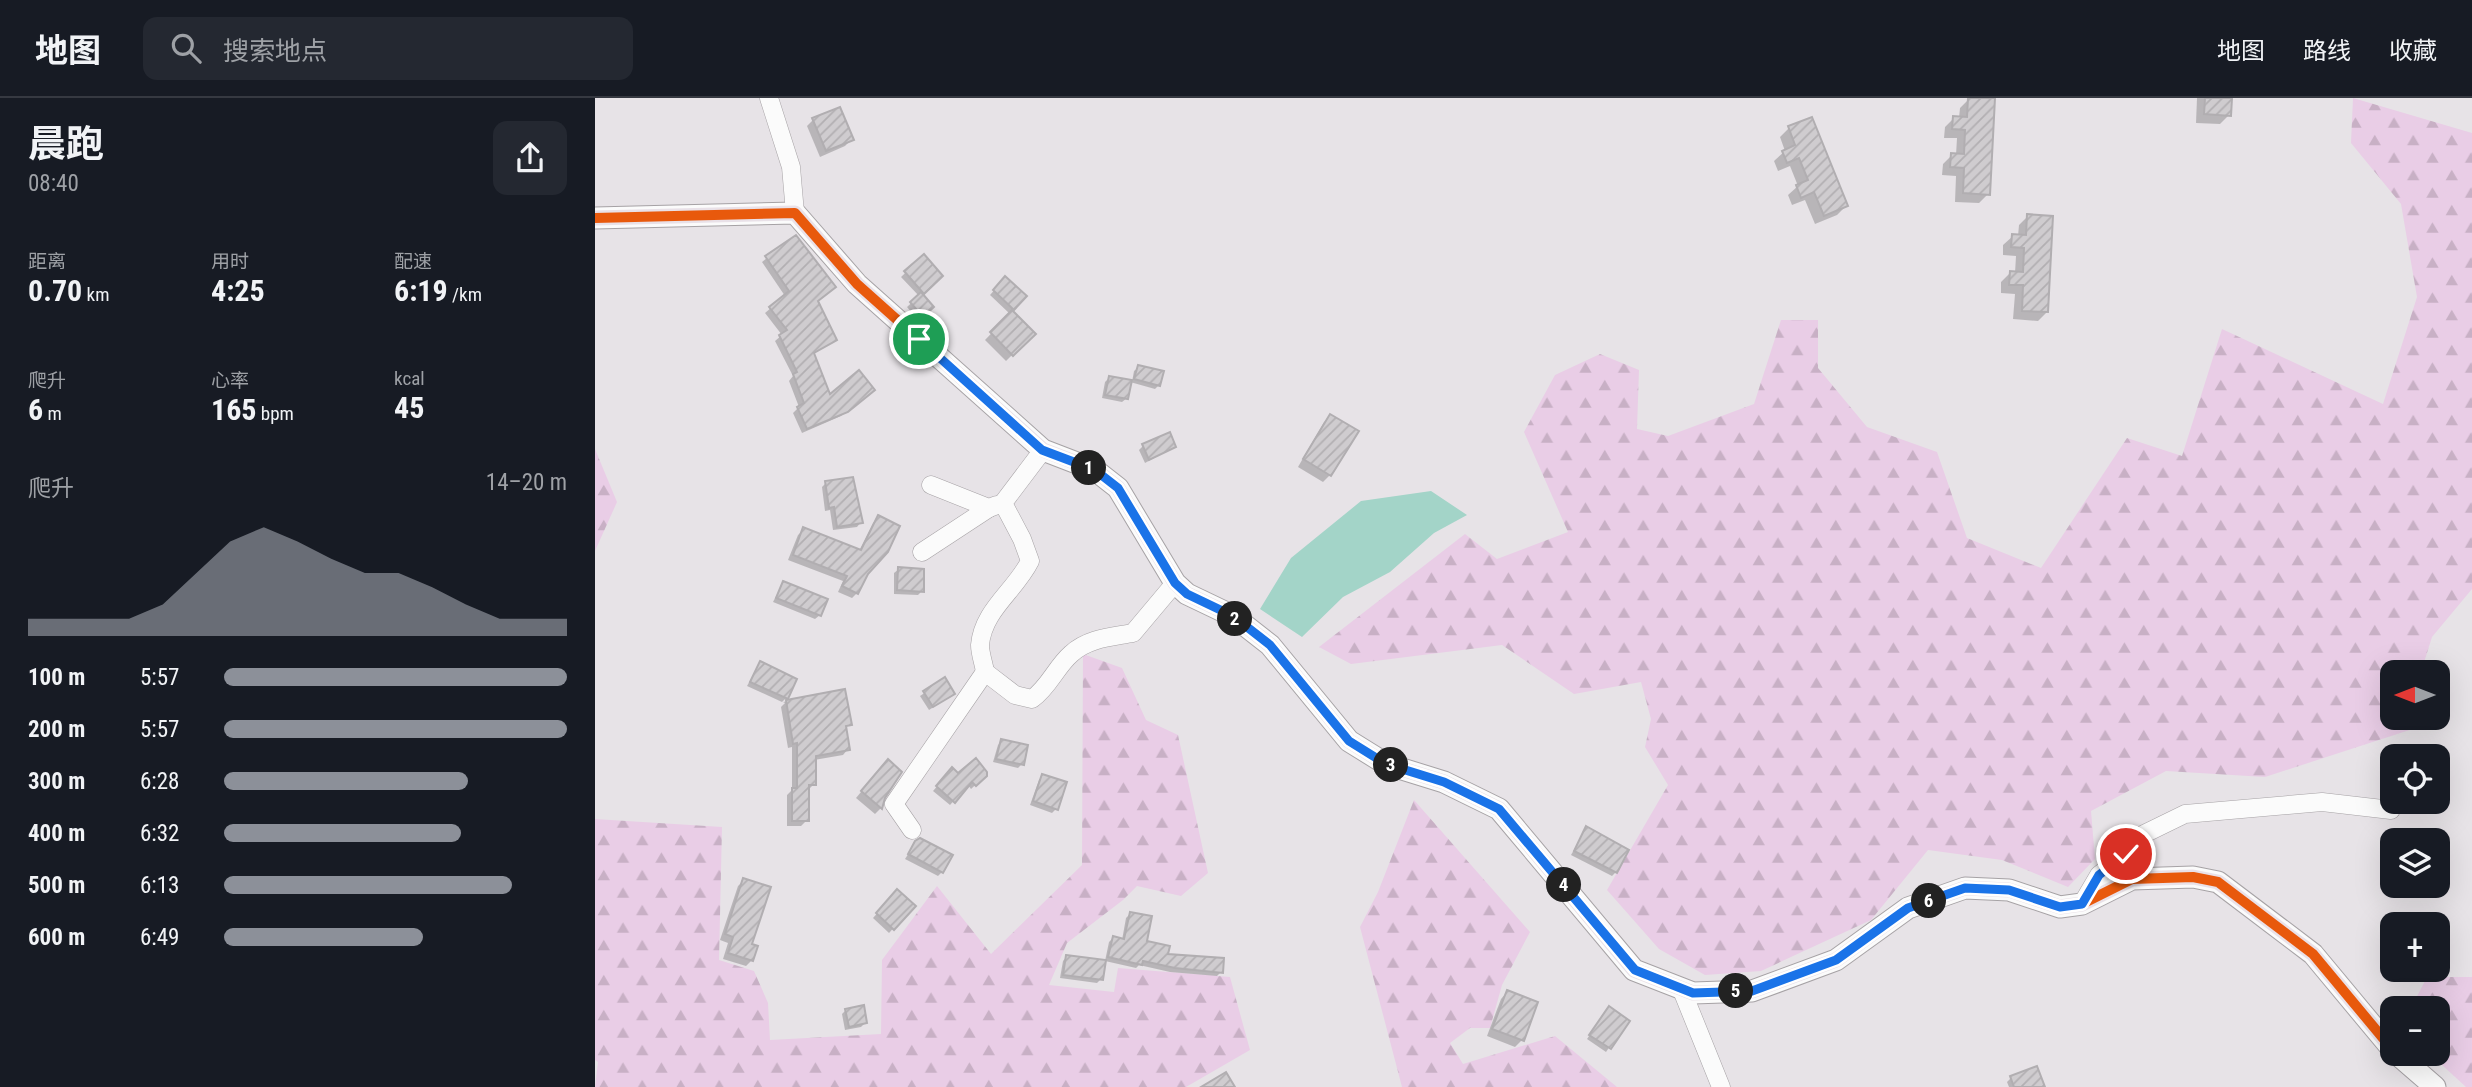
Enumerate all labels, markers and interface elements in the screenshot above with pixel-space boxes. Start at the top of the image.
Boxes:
search box [143,17,633,80]
icon: search [167,29,205,67]
text: 地图 [35,31,101,70]
text: 搜索地点 [223,36,327,66]
text: 地图 [2217,37,2265,65]
text: 路线 [2303,37,2351,65]
text: 收藏 [2389,37,2437,65]
button: share [493,121,567,195]
text: 晨跑 [28,122,104,166]
text: 08:40 [28,170,79,197]
text: 距离 [28,250,66,273]
text: 用时 [211,250,249,273]
text: 配速 [394,250,432,273]
text: 0.70 [28,273,82,308]
text: 4:25 [211,273,265,308]
text: 6:19 [394,273,448,308]
text: km [82,283,109,306]
text: /km [448,283,482,306]
pin [889,309,949,369]
icon: arrive [900,320,938,358]
text: kcal [394,367,425,390]
text: 爬升 [28,369,66,392]
text: 心率 [211,369,249,392]
text: 45 [394,390,424,425]
text: 6 [28,392,43,427]
text: 165 [211,392,256,427]
text: m [43,402,62,425]
text: bpm [256,402,294,425]
pin: 1 [1071,450,1107,486]
text: 1 [1084,456,1093,479]
text: 14–20 m [486,469,567,496]
text: 爬升 [28,475,74,502]
pin: 2 [1217,602,1253,636]
text: 2 [1230,607,1239,630]
north arrow [2380,660,2450,730]
map controls [2380,660,2450,1066]
text: 100 m [28,664,85,691]
text: 5:57 [140,664,179,691]
text: 200 m [28,716,85,743]
text: 5:57 [140,716,179,743]
button: locate [2380,744,2450,814]
pin: 3 [1373,748,1409,782]
text: 3 [1386,753,1395,776]
text: 300 m [28,768,85,795]
text: 6:28 [140,768,179,795]
text: 400 m [28,820,85,847]
text: 6:32 [140,820,179,847]
pin [2096,824,2156,884]
button: layers [2380,828,2450,898]
icon: check [2107,835,2145,873]
pin: 4 [1546,868,1581,902]
text: 500 m [28,872,85,899]
text: 6:13 [140,872,179,899]
text: 4 [1559,873,1568,896]
pin: 6 [1911,884,1947,918]
text: 6 [1924,889,1933,912]
button: + [2380,912,2450,982]
text: 600 m [28,924,85,951]
text: 6:49 [140,924,179,951]
pin: 5 [1719,974,1753,1008]
text: 5 [1731,979,1740,1002]
button: − [2380,996,2450,1066]

